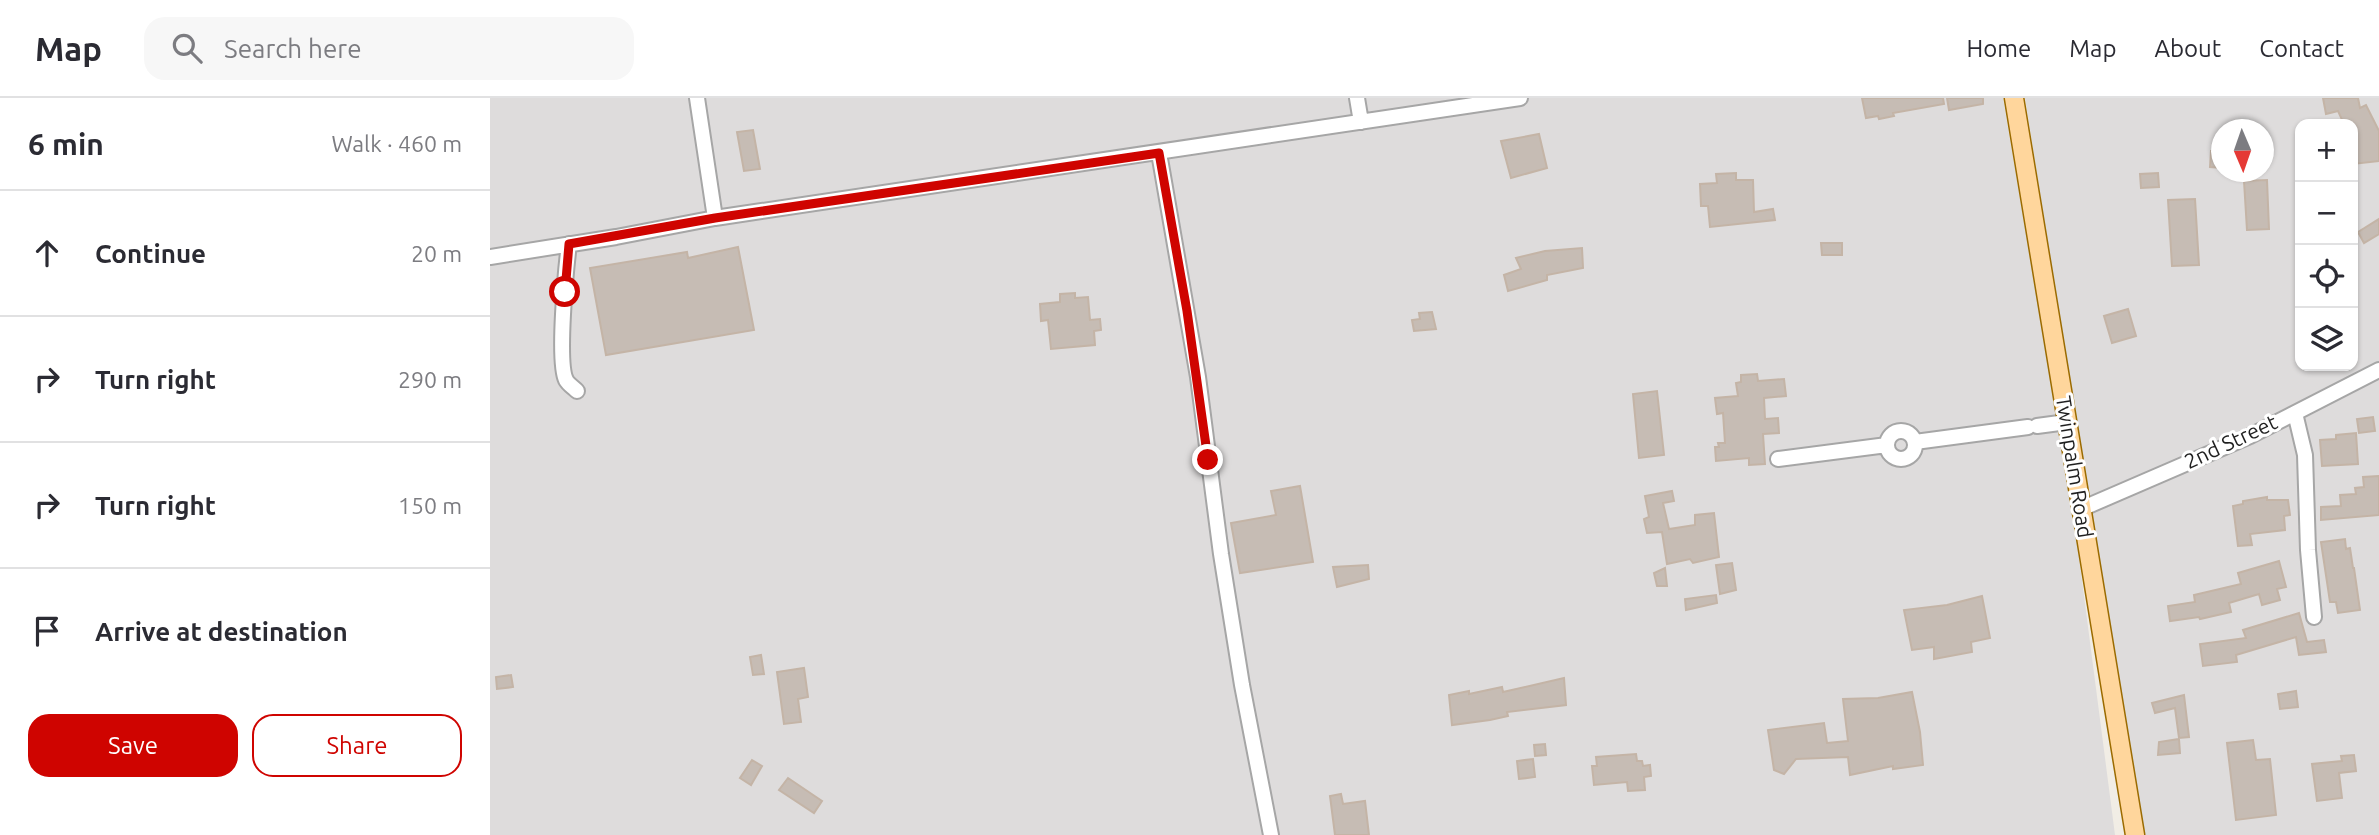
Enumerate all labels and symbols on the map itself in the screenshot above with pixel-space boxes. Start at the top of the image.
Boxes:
north arrow [2211,119,2274,182]
route start [549,276,580,307]
street label: Twinpalm Road [2052,394,2098,540]
street label: 2nd Street [2180,409,2281,473]
route end [1192,444,1223,475]

